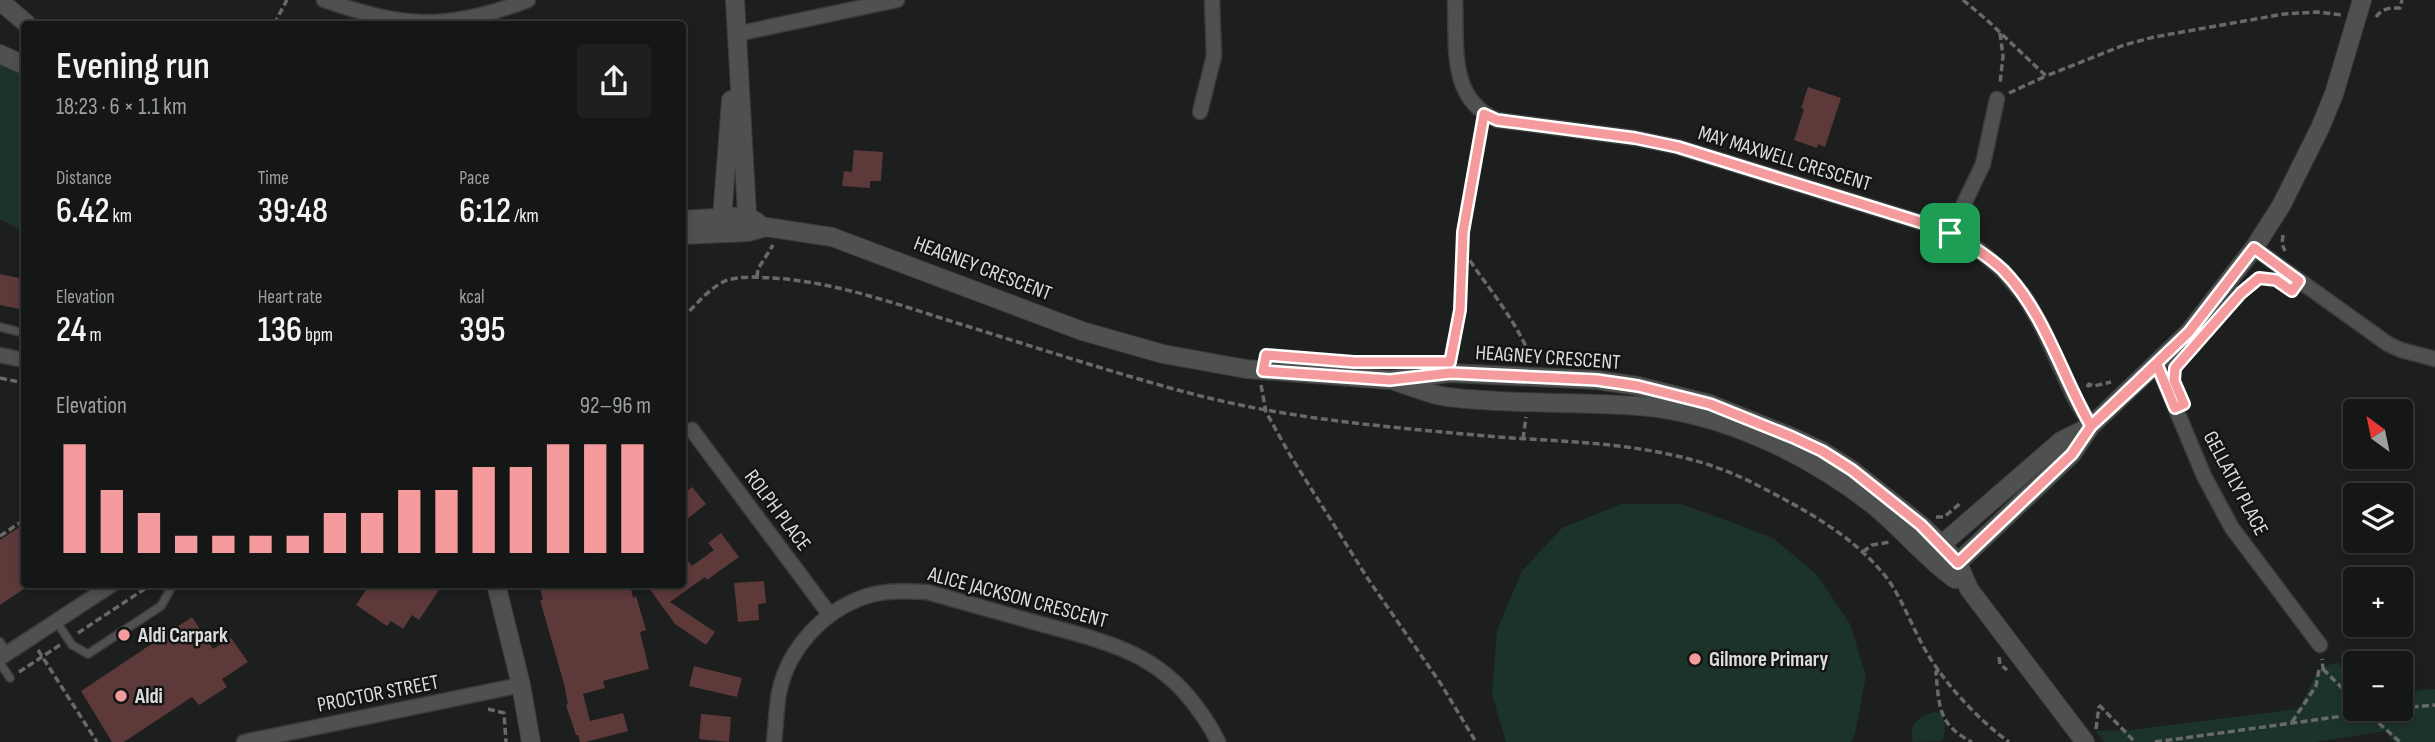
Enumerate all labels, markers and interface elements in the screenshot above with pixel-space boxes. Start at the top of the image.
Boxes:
text: Evening run [56,44,210,89]
button: share [577,44,651,118]
text: 18:23 · 6 × 1.1 km [56,93,187,121]
street label: MAY MAXWELL CRESCENT [1695,120,1875,197]
text: Distance [56,167,112,190]
text: Time [258,167,289,190]
text: Pace [459,167,490,190]
text: 6.42 [56,190,109,233]
text: 39:48 [258,190,328,233]
text: 6:12 [459,190,511,233]
pin [1920,203,1980,263]
text: km [109,205,132,228]
text: /km [511,205,539,228]
icon: arrive [1931,214,1969,252]
street label: HEAGNEY CRESCENT [910,231,1056,306]
text: Elevation [56,286,115,309]
text: Heart rate [258,286,323,309]
text: kcal [459,286,484,309]
text: 24 [56,309,86,352]
text: 136 [258,309,302,352]
text: 395 [459,309,506,352]
text: m [86,324,102,347]
text: bpm [302,324,333,347]
street label: HEAGNEY CRESCENT [1475,340,1622,375]
text: Elevation [56,392,127,420]
text: 92–96 m [580,392,651,420]
north arrow [2343,399,2413,469]
map controls [2343,399,2413,721]
street label: GELLATLY PLACE [2198,427,2274,540]
street label: ROLPH PLACE [739,465,816,556]
button: layers [2343,483,2413,553]
street label: ALICE JACKSON CRESCENT [924,561,1111,634]
button: + [2343,567,2413,637]
place label: Aldi Carpark [137,623,228,648]
marker: Aldi Carpark [116,627,132,643]
place label: Gilmore Primary [1709,647,1829,672]
marker: Gilmore Primary [1687,651,1703,667]
button: − [2343,651,2413,721]
street label: PROCTOR STREET [315,669,441,718]
place label: Aldi [134,684,163,709]
marker: Aldi [113,688,129,704]

